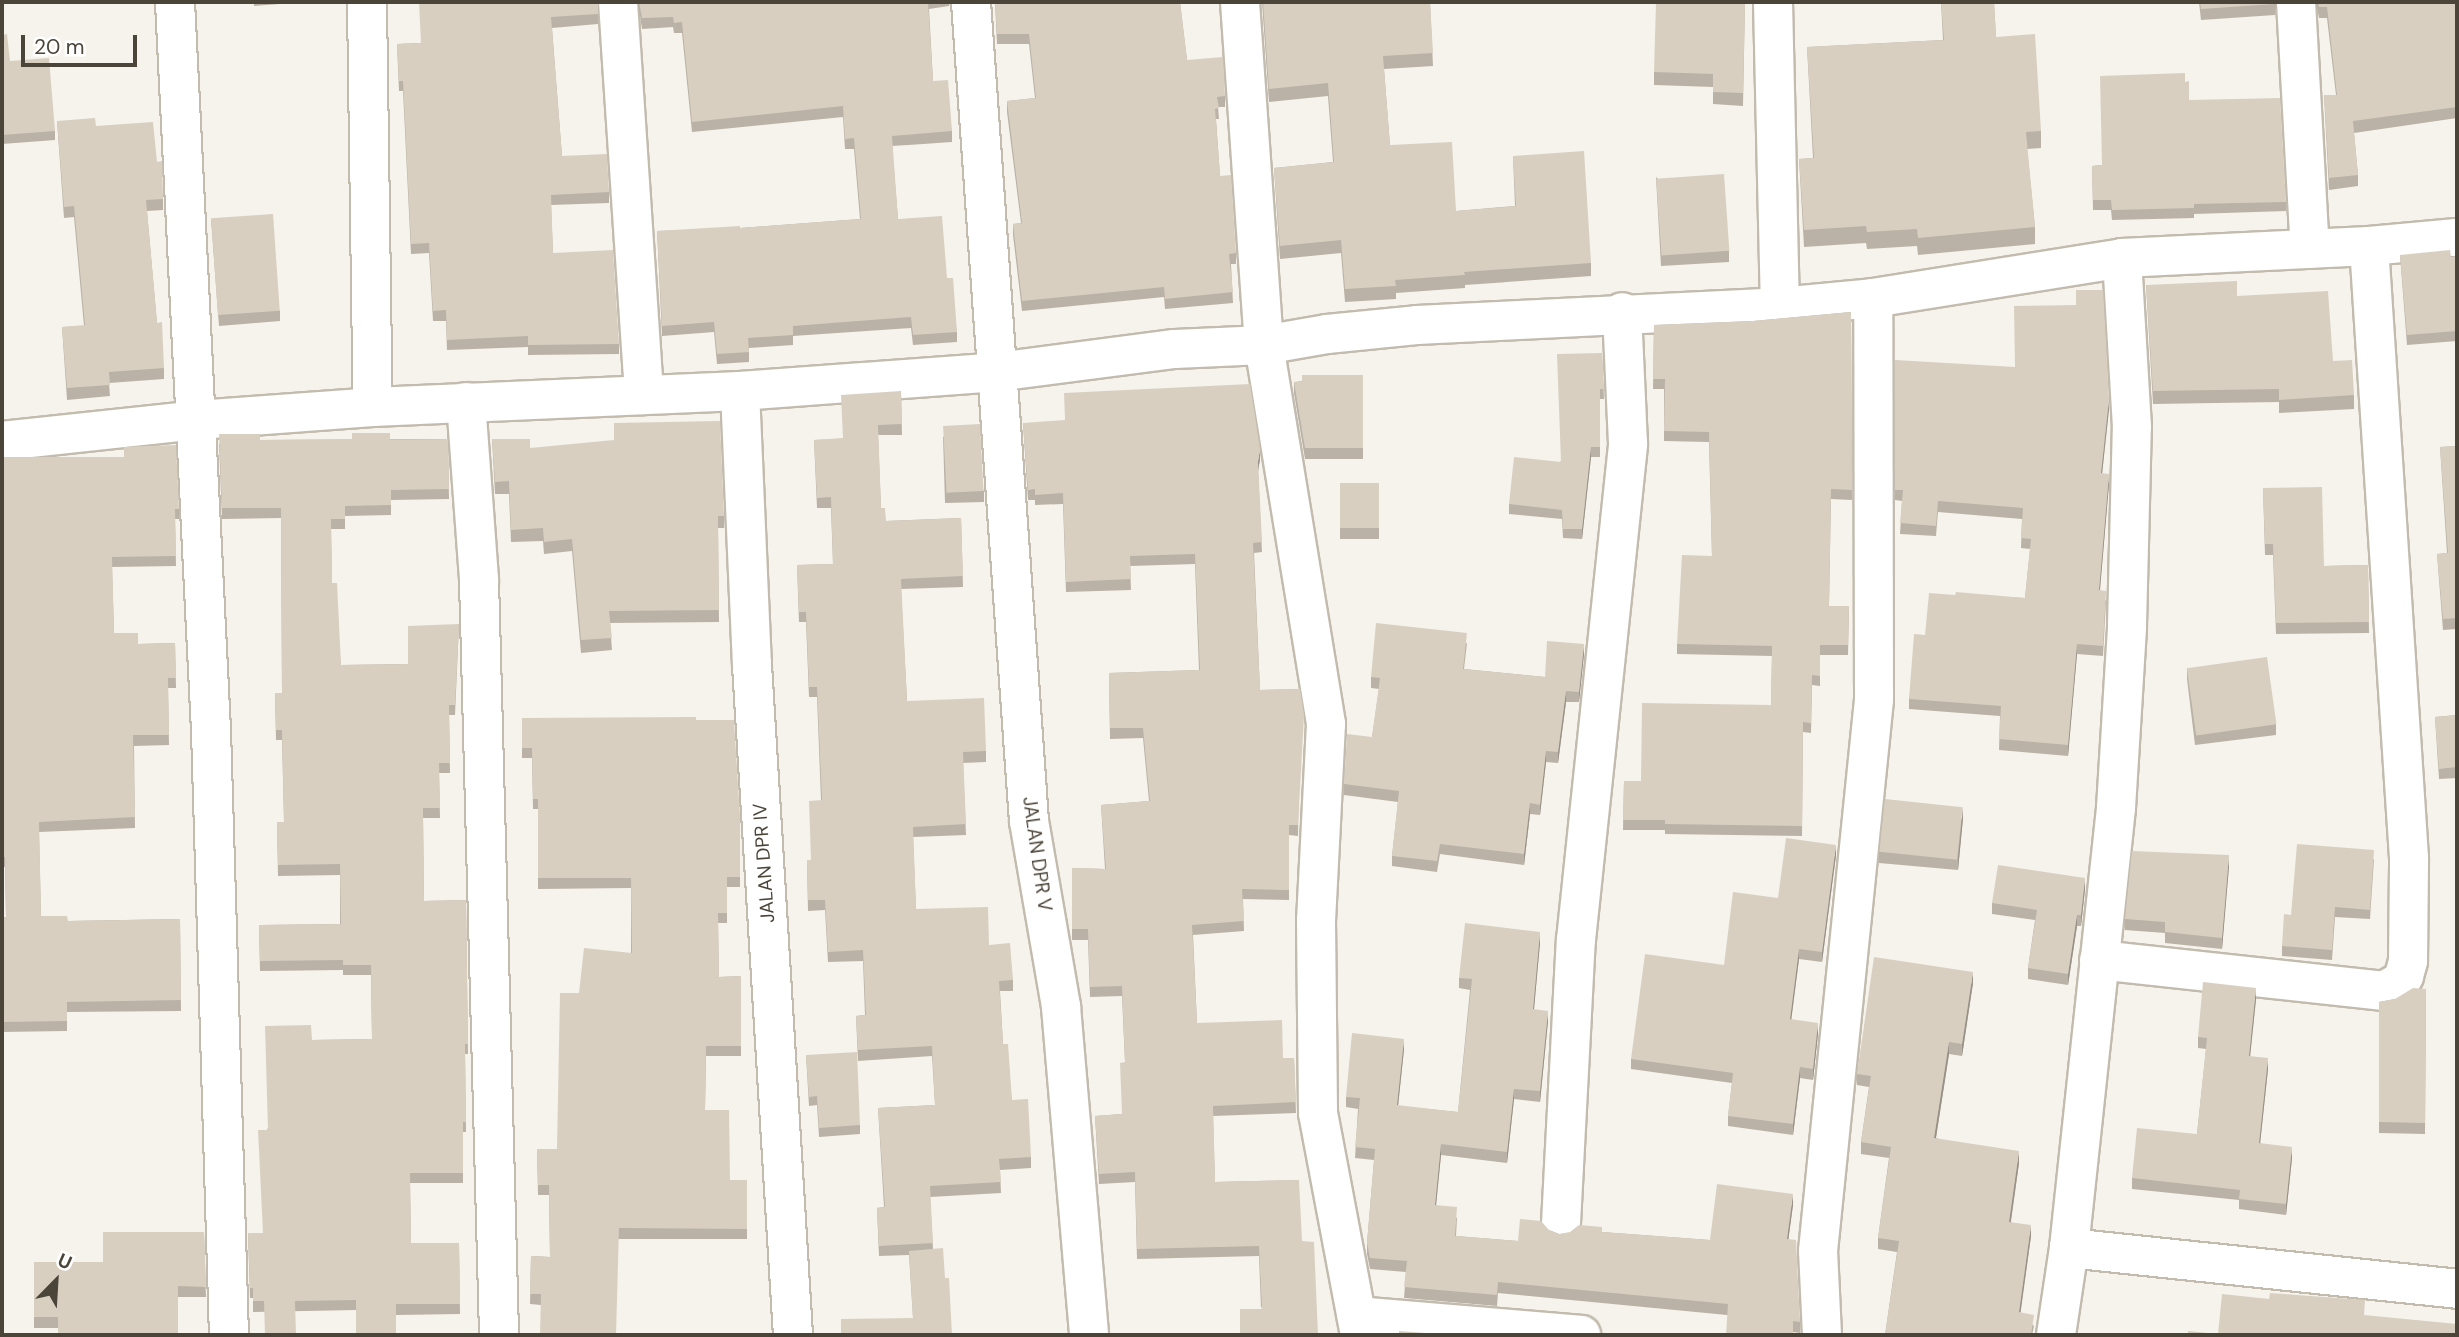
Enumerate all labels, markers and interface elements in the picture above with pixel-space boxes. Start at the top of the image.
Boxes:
scale bar [24,21,140,65]
text: 20 m [34,33,85,61]
street label: JALAN DPR V [1018,795,1056,913]
street label: JALAN DPR IV [748,802,780,924]
north arrow [21,1246,91,1316]
text: U [54,1247,76,1275]

